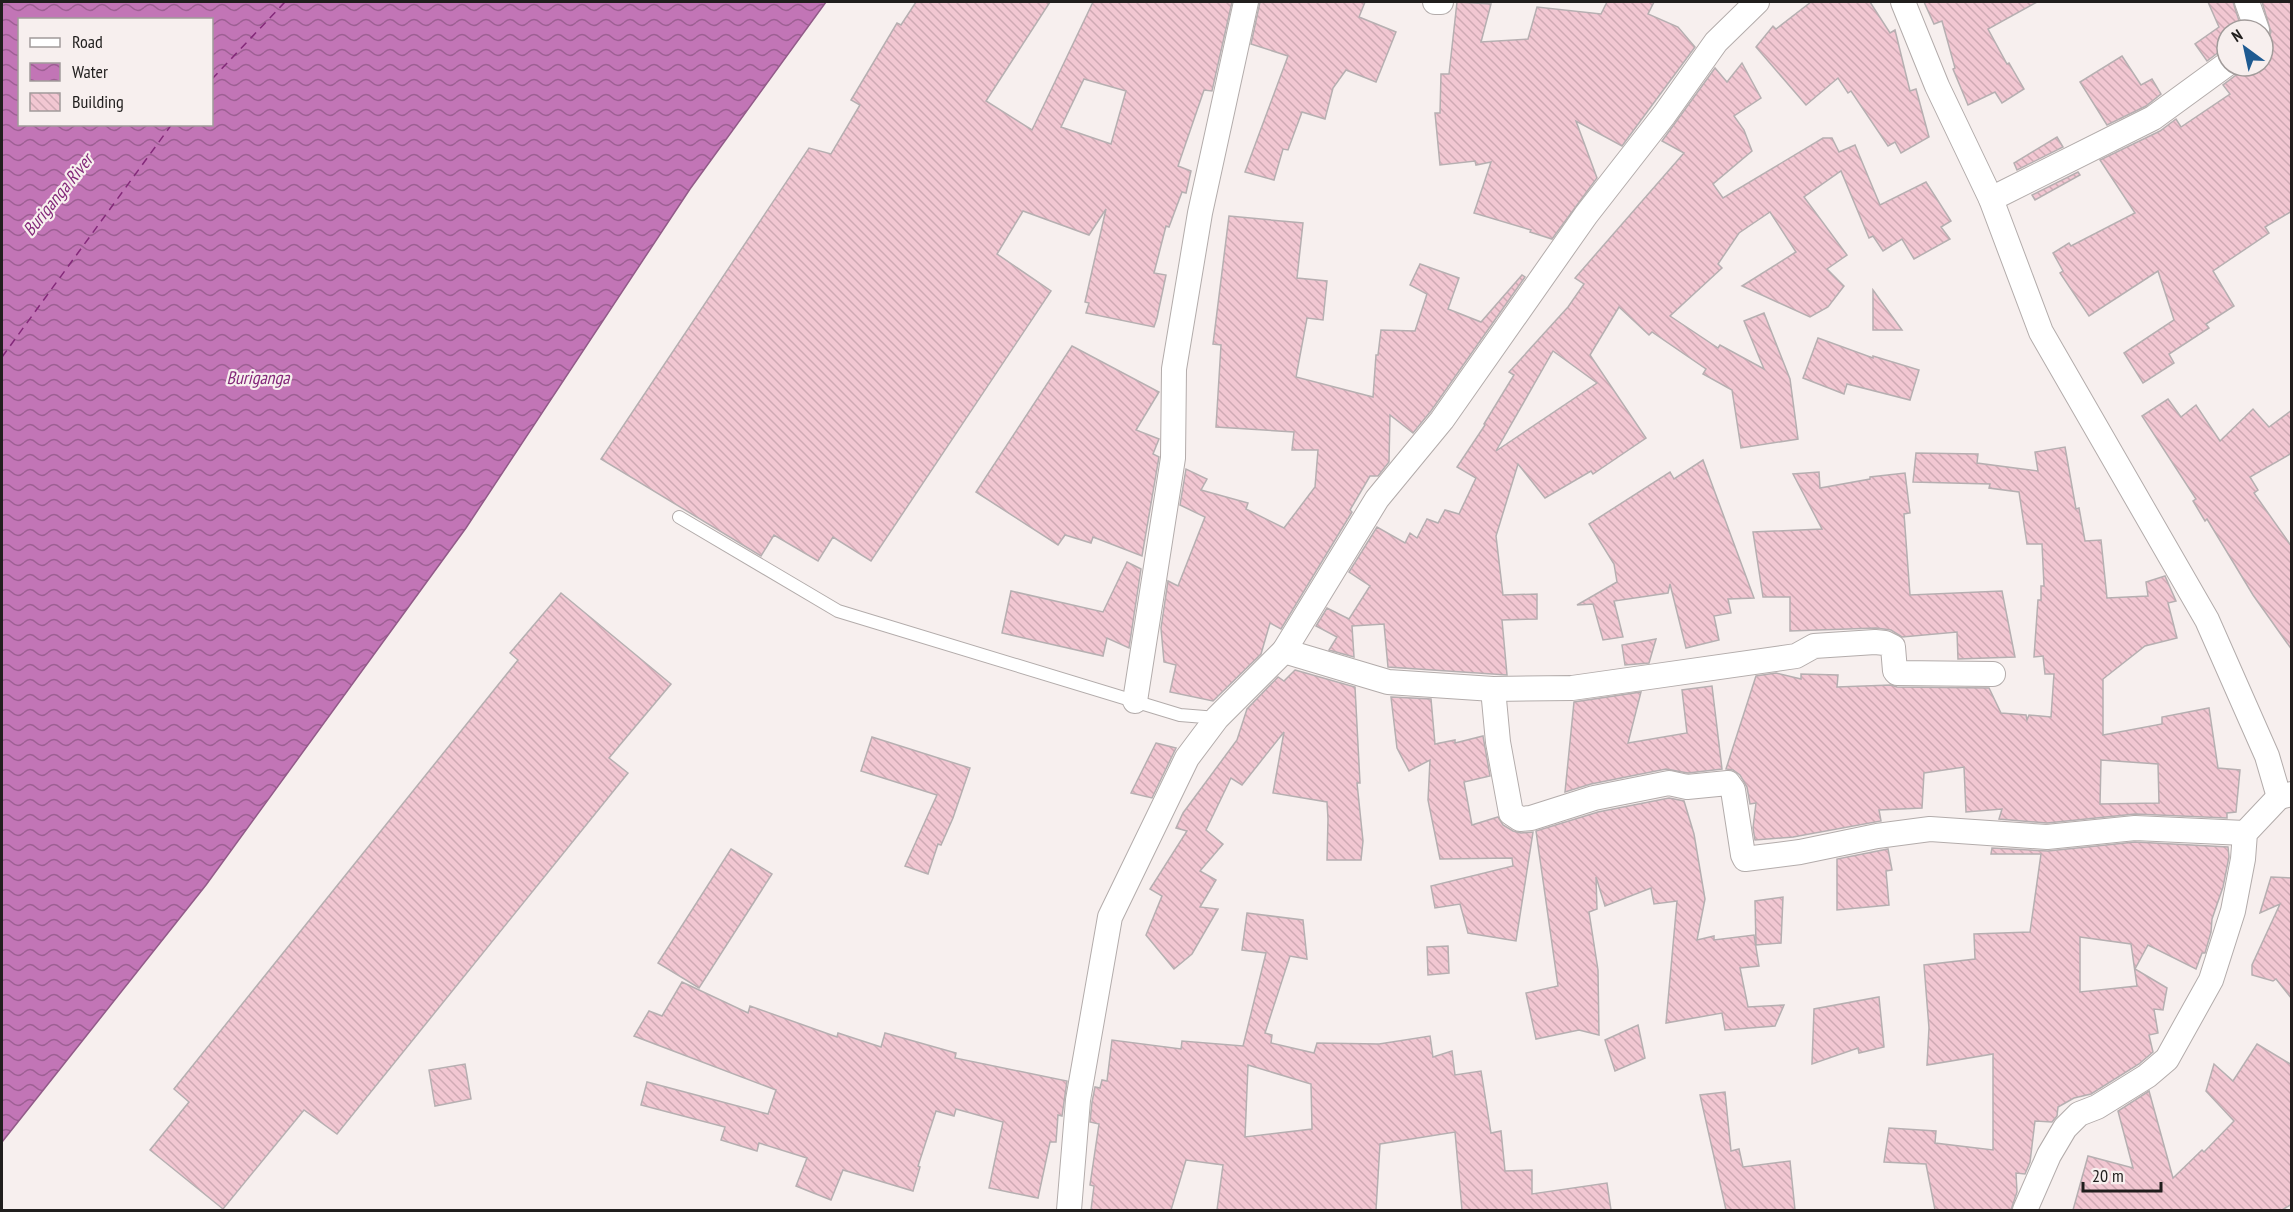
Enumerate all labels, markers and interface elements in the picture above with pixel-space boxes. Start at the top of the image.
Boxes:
legend [18,18,213,126]
north arrow [2215,18,2275,78]
text: N [2228,25,2246,46]
text: Road [72,30,103,53]
text: Water [72,60,108,83]
text: Building [72,90,124,113]
water label: Buriganga River [18,147,100,240]
water label: Buriganga [227,366,290,389]
scale bar [2083,1155,2161,1193]
text: 20 m [2092,1164,2124,1187]

